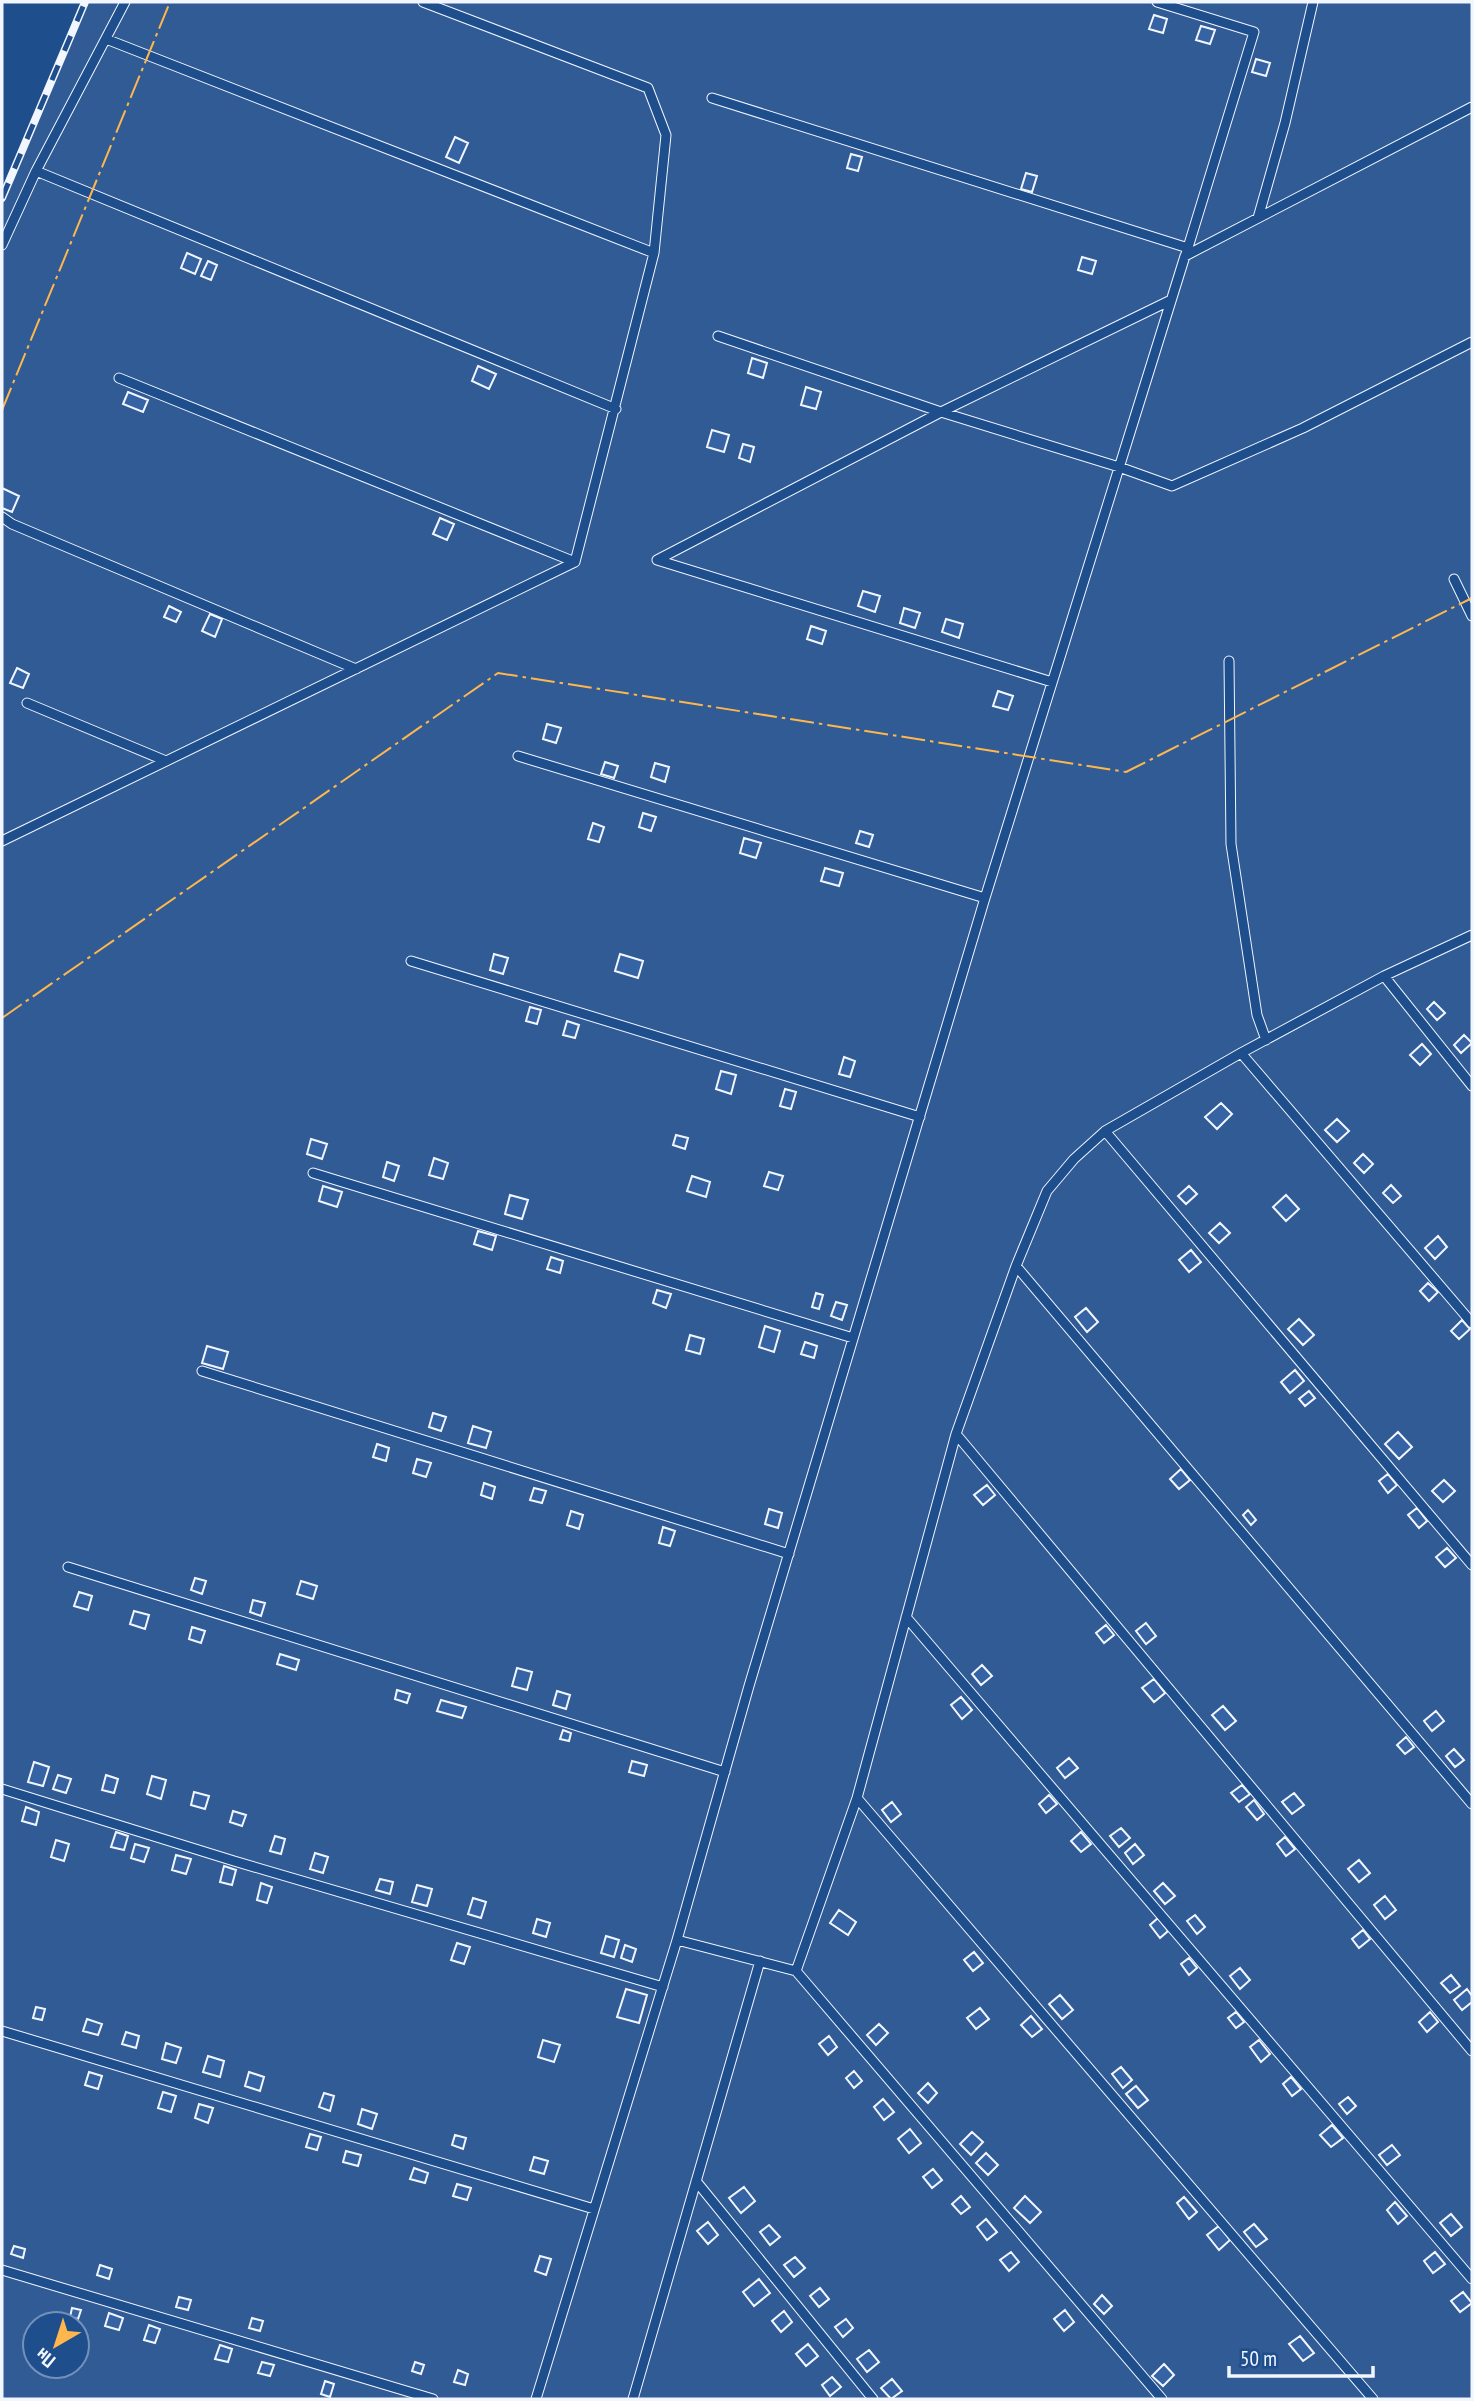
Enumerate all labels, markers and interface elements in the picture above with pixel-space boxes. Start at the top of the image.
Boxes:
north arrow [21,2310,91,2380]
scale bar [1229,2334,1372,2378]
text: Пн [31,2343,60,2373]
text: 50 m [1240,2345,1277,2372]

